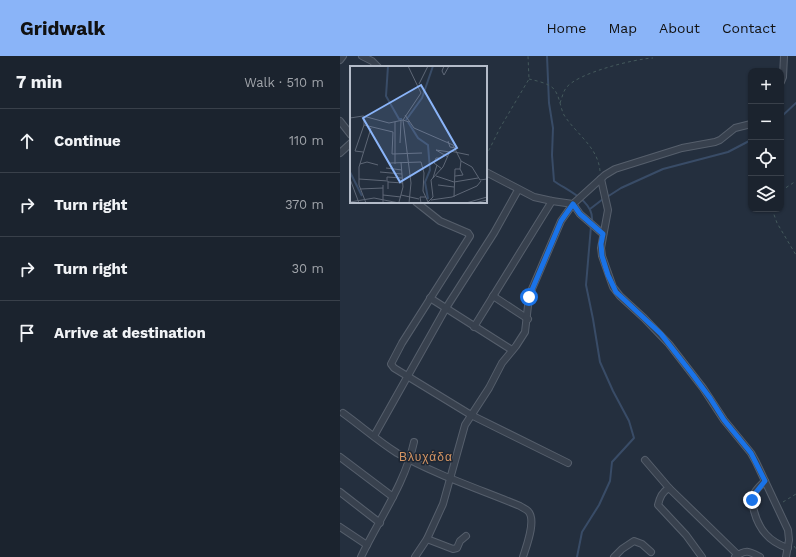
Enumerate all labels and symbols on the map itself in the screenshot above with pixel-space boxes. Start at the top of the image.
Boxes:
inset map [350,66,487,203]
route start [520,288,538,306]
district label: Βλυχάδα [399,450,453,464]
route end [743,491,761,509]

